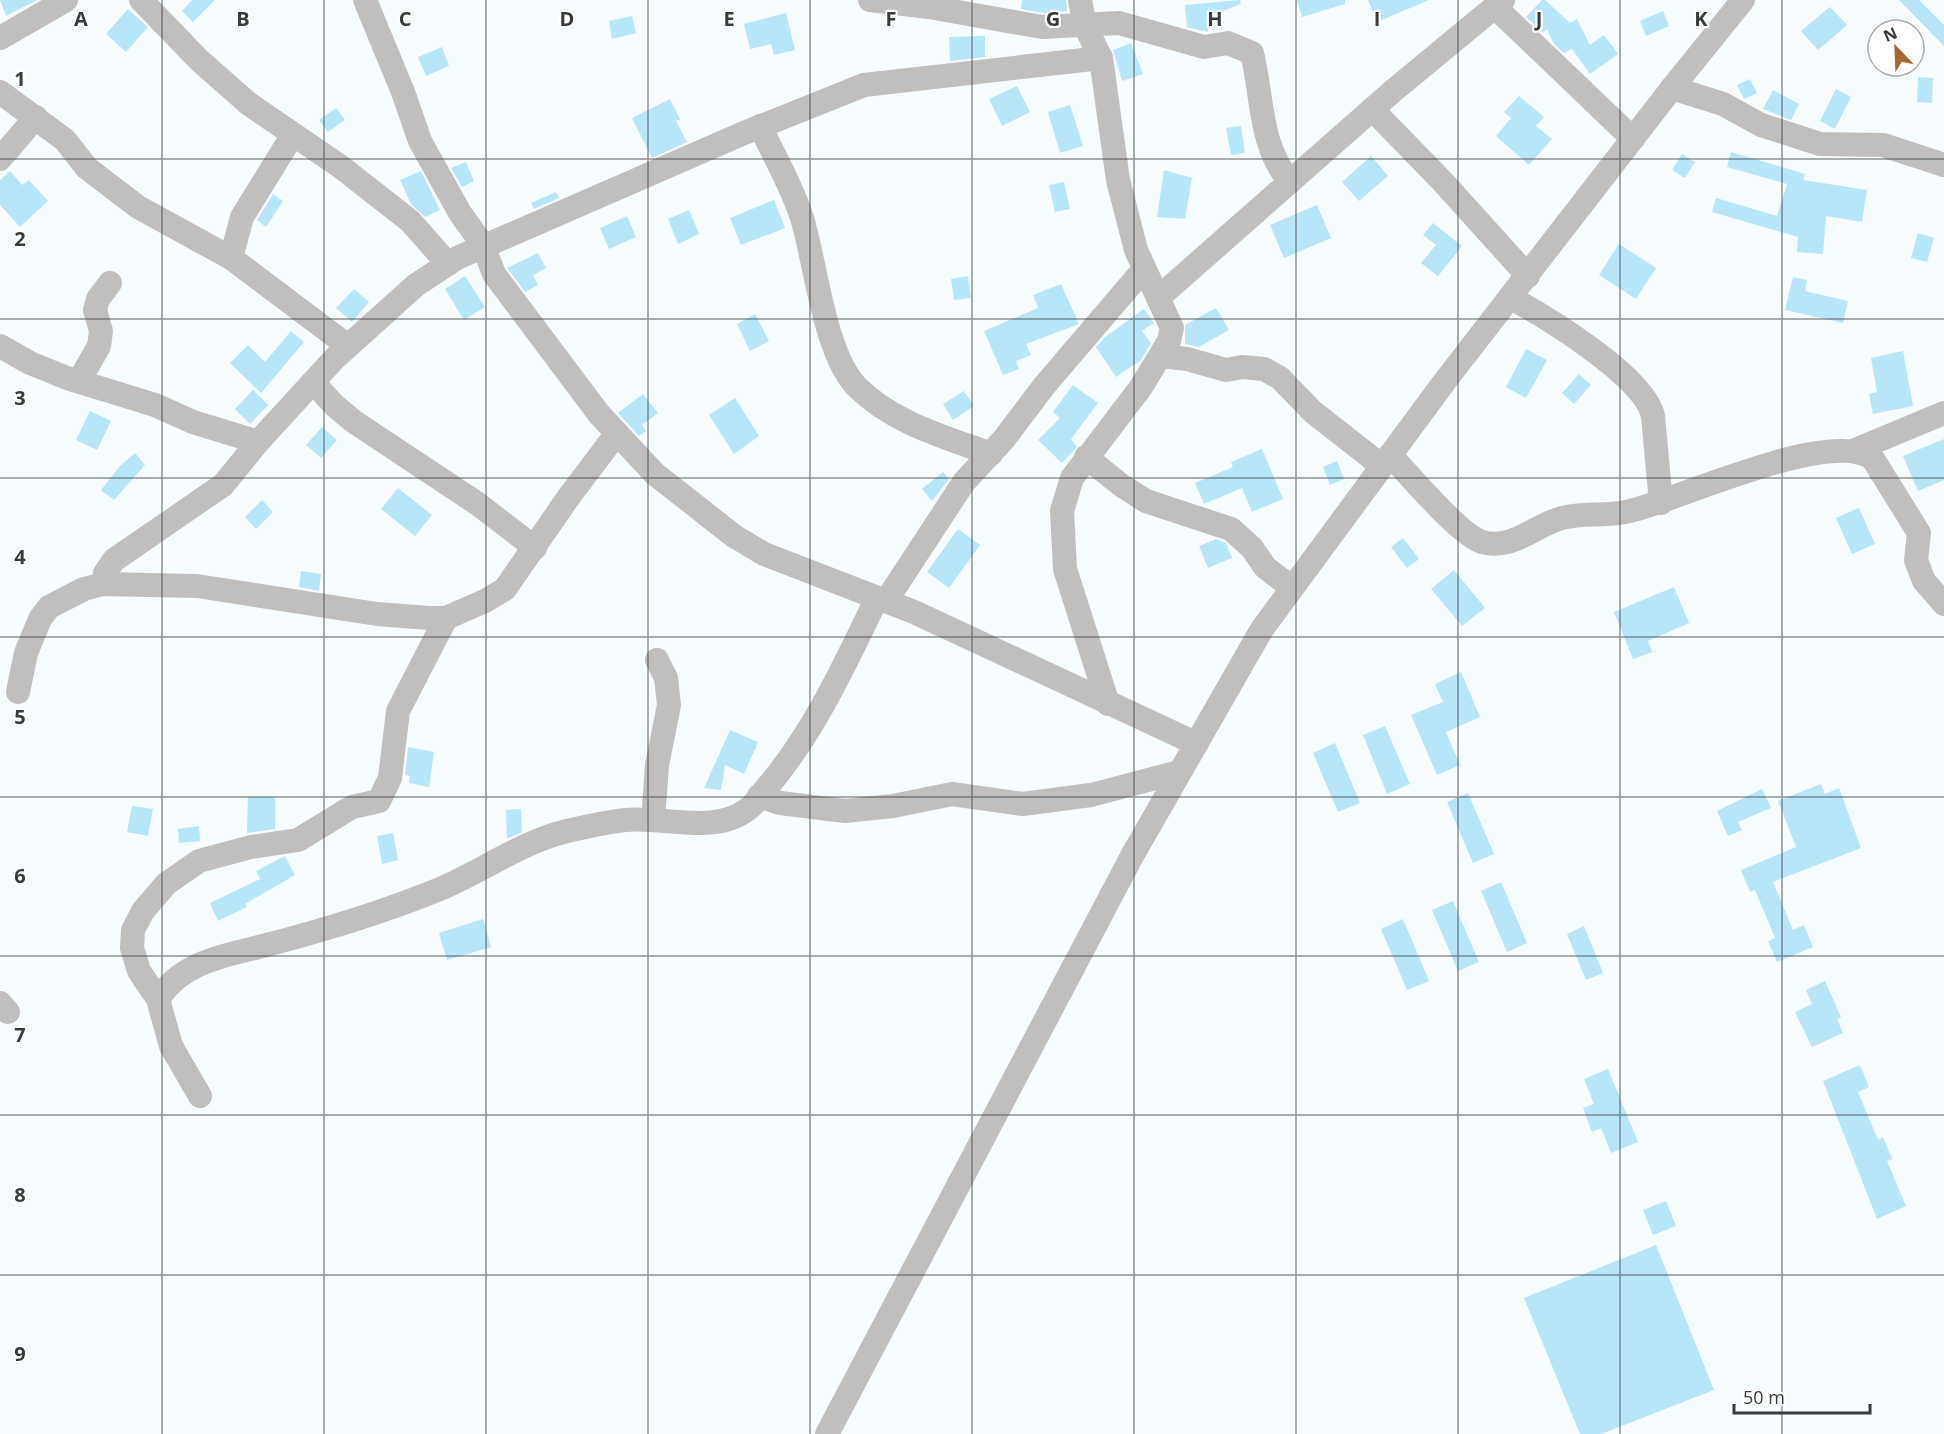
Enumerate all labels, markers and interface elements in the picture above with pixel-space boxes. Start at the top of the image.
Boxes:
text: A [74,5,88,32]
text: B [236,5,250,32]
text: C [399,5,412,32]
text: D [560,5,574,32]
text: E [723,5,735,32]
text: F [886,5,896,32]
text: G [1046,5,1060,32]
text: H [1207,5,1223,32]
text: I [1374,5,1380,32]
text: J [1534,5,1542,32]
text: K [1694,5,1708,32]
north arrow [1866,18,1926,78]
text: N [1880,22,1900,47]
text: 1 [14,65,26,92]
text: 2 [14,225,26,252]
text: 3 [14,384,26,411]
text: 4 [14,543,26,570]
text: 5 [14,703,26,730]
text: 6 [14,862,26,889]
text: 7 [14,1021,26,1048]
text: 8 [14,1181,26,1208]
text: 9 [14,1340,26,1367]
scale bar [1734,1377,1870,1415]
text: 50 m [1743,1385,1785,1409]

